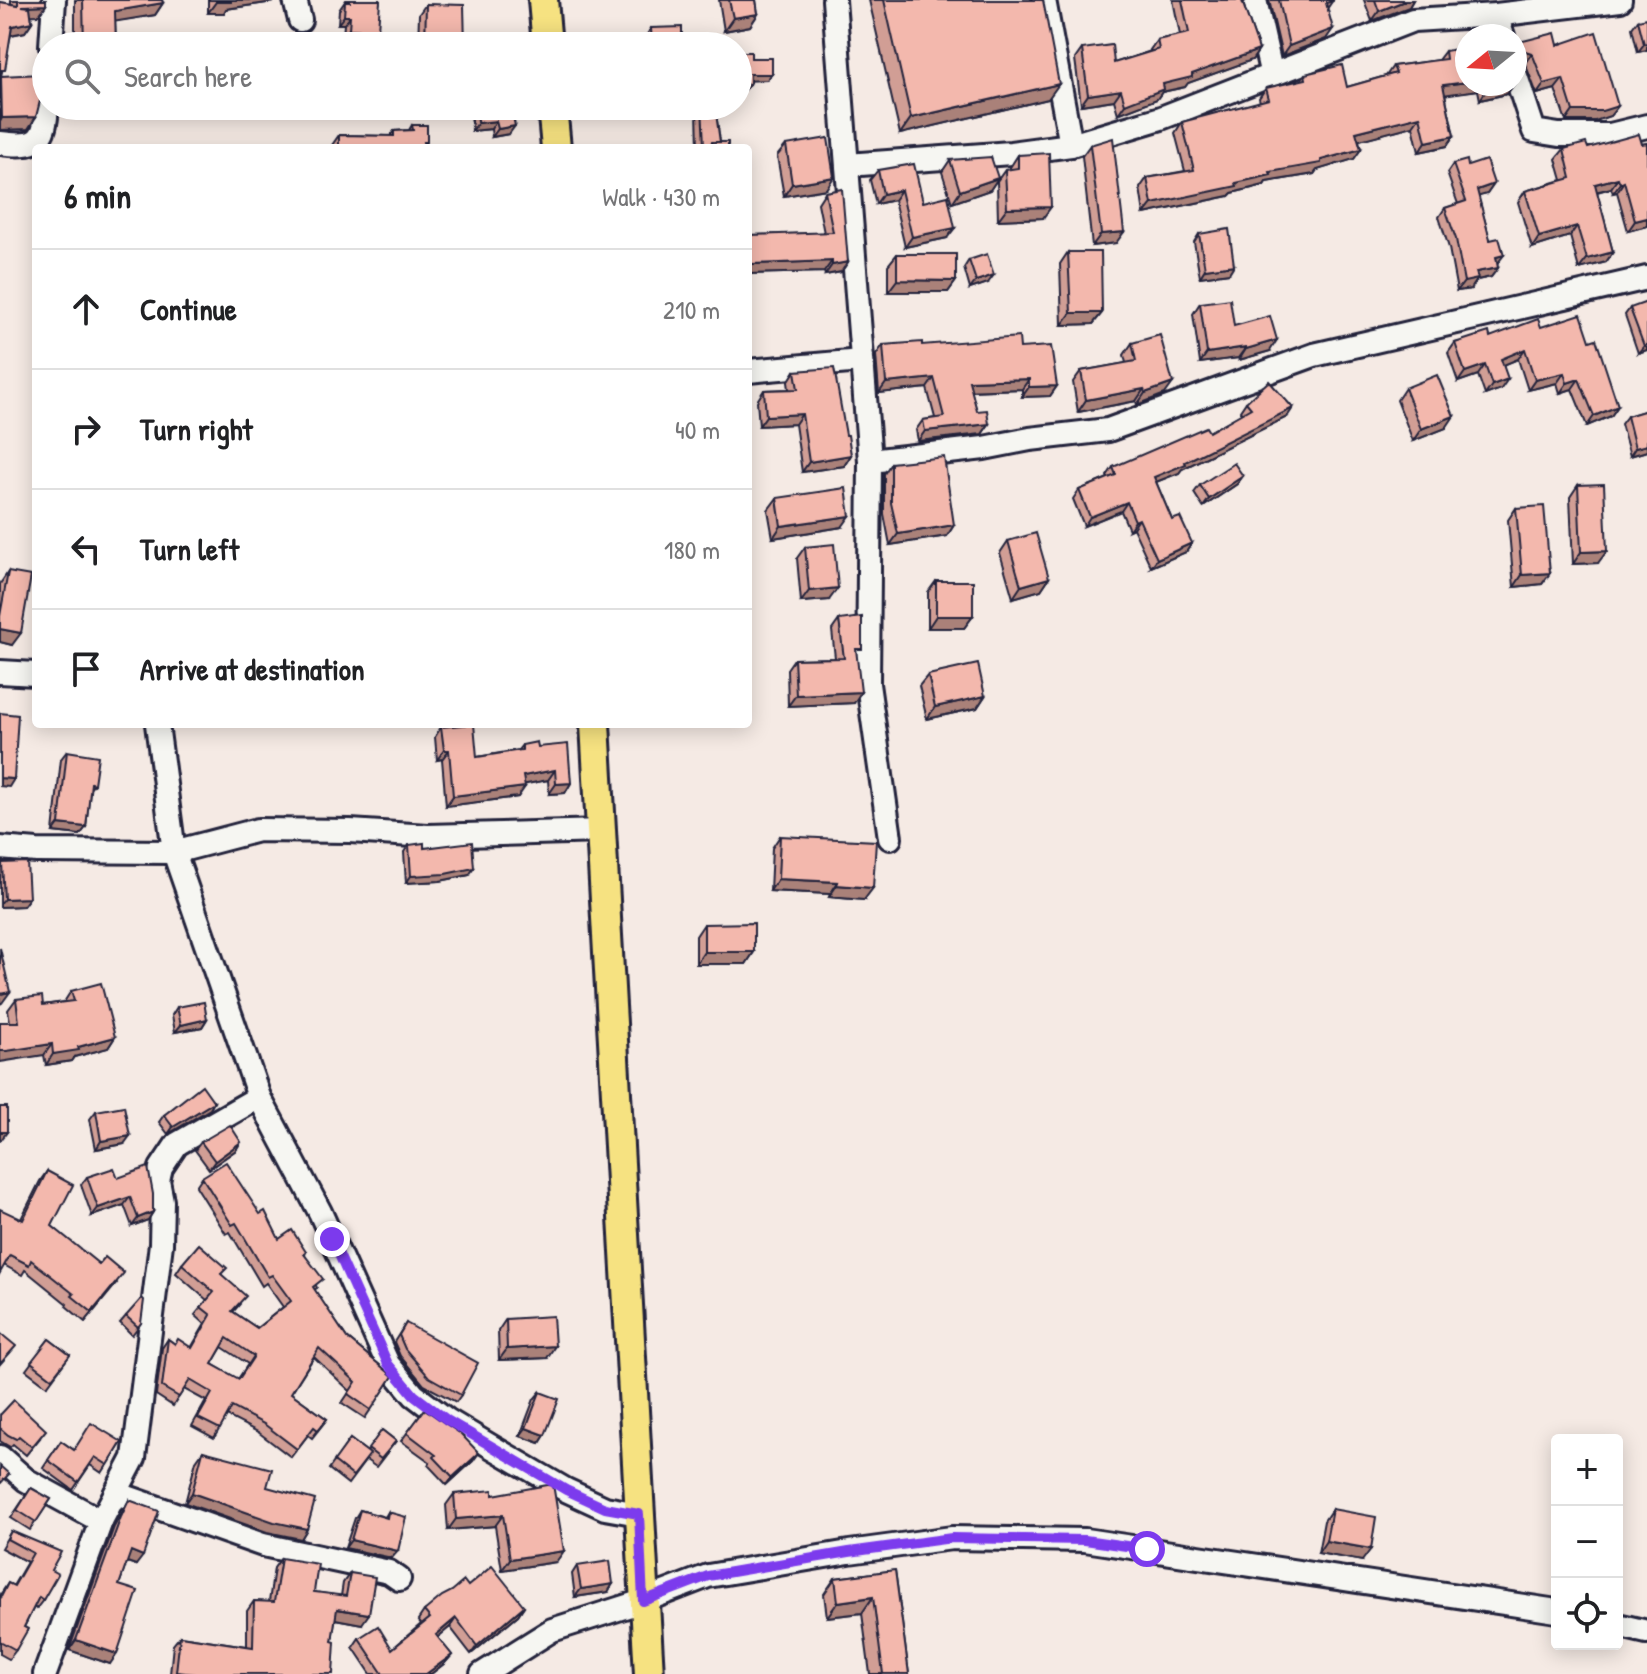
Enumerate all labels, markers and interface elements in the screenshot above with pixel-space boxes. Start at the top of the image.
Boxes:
north arrow [1455,24,1527,96]
search box [32,32,752,120]
icon: search [60,54,104,98]
text: Search here [124,56,252,96]
text: 6 min [64,173,132,219]
text: Walk · 430 m [602,179,720,214]
icon: ahead [64,287,108,331]
text: Continue [140,289,237,329]
text: 210 m [663,292,720,327]
icon: right [64,407,108,451]
text: Turn right [140,409,253,449]
text: 40 m [675,412,720,447]
icon: left [64,527,108,571]
text: Turn left [140,529,239,569]
text: 180 m [664,532,720,567]
icon: arrive [64,647,108,691]
text: Arrive at destination [140,649,365,689]
route end [314,1221,350,1257]
map controls [1551,1434,1623,1650]
button: + [1551,1434,1623,1506]
button: − [1551,1506,1623,1578]
route start [1129,1531,1165,1567]
button: locate [1551,1578,1623,1650]

